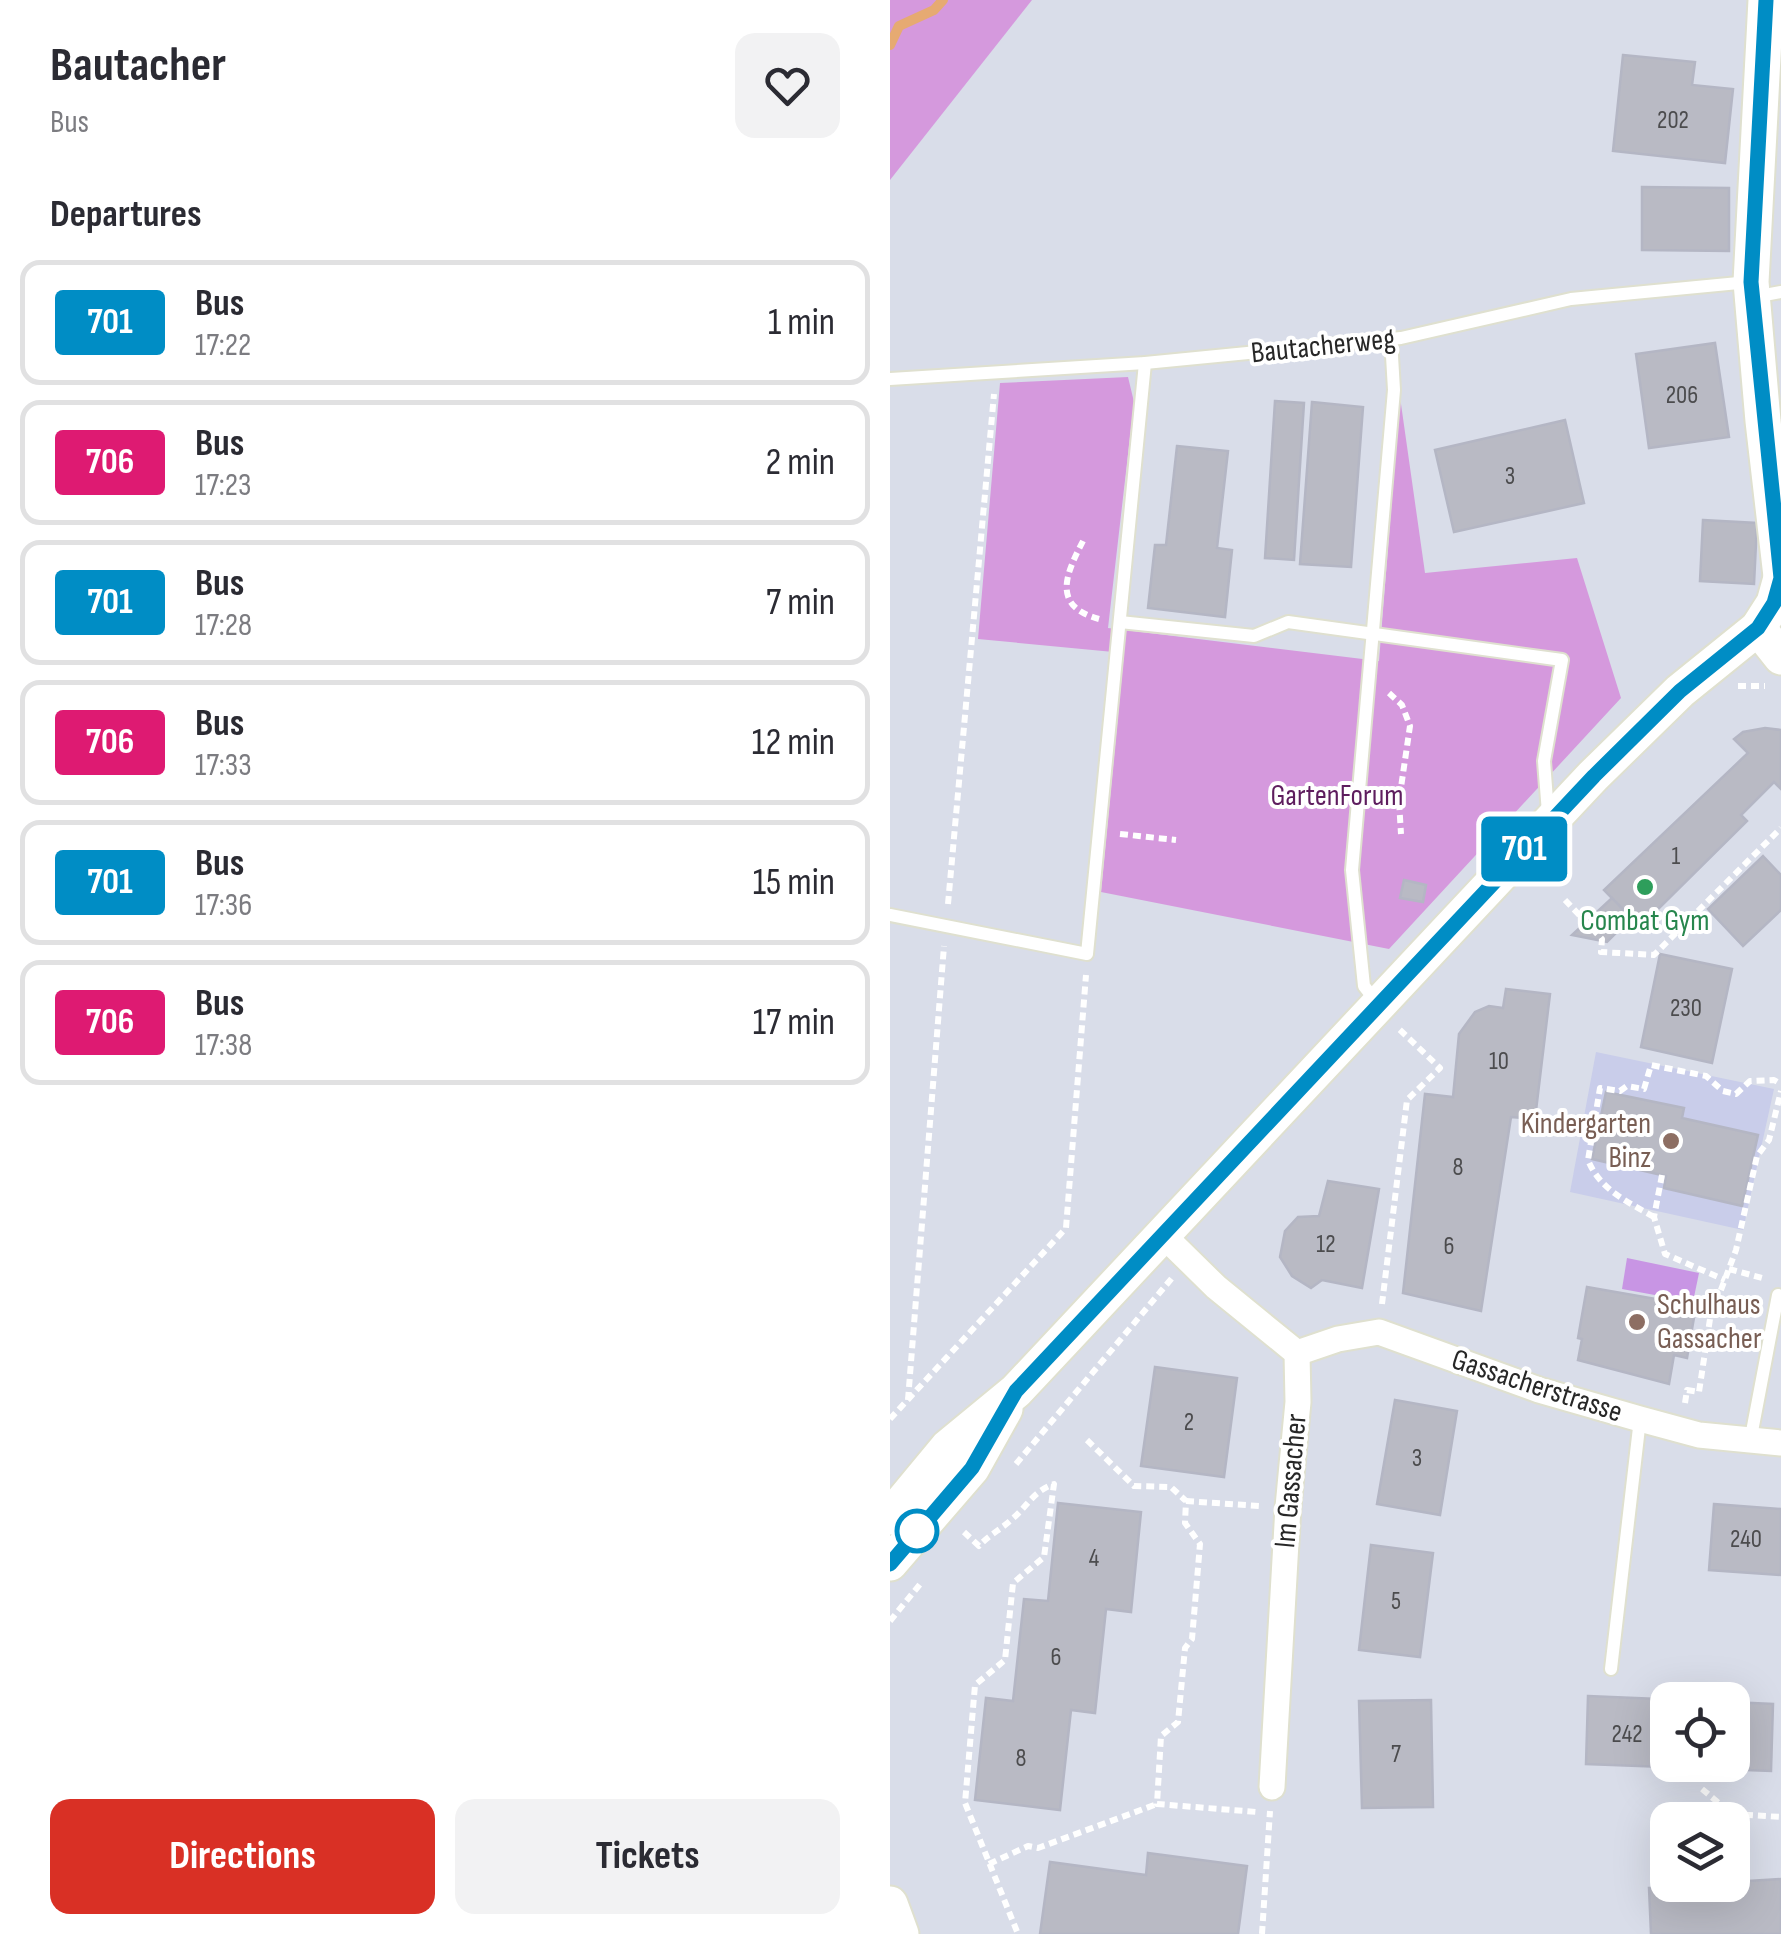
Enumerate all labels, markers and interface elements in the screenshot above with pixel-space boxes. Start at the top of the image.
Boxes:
button: heart [735,33,840,138]
text: Bautacher [50,37,226,94]
text: Bus [50,103,89,142]
house number: 202 [1657,105,1689,136]
text: Departures [50,192,202,237]
text: Bus [195,281,244,326]
text: 1 min [768,300,835,345]
text: 701 [87,301,133,344]
street label: Bautacherweg [1249,321,1397,371]
text: 17:22 [195,326,251,365]
house number: 206 [1666,380,1698,411]
text: Bus [195,421,244,466]
text: 2 min [766,440,835,485]
text: 706 [86,441,134,484]
house number: 3 [1505,461,1515,492]
text: 17:23 [195,466,251,505]
text: Bus [195,561,244,606]
text: 7 min [766,580,835,625]
text: 701 [87,581,133,624]
text: 17:28 [195,606,252,645]
text: Bus [195,701,244,746]
text: 12 min [752,720,835,765]
text: 706 [86,721,134,764]
text: 17:33 [195,746,252,785]
park label: GartenForum [1271,778,1403,814]
line badge: 701 [1466,816,1582,882]
text: 701 [1501,828,1547,871]
text: Bus [195,841,244,886]
house number: 1 [1672,841,1681,872]
text: 15 min [753,860,835,905]
text: 701 [87,861,133,904]
marker: Combat Gym [1634,876,1656,898]
text: 17:36 [195,886,252,925]
place label: Combat Gym [1580,903,1710,939]
text: Bus [195,981,244,1026]
house number: 230 [1670,993,1702,1024]
text: 17 min [753,1000,835,1045]
text: 706 [86,1001,134,1044]
text: 17:38 [195,1026,252,1065]
house number: 10 [1489,1046,1509,1077]
place label: Kindergarten Binz [1521,1106,1651,1176]
marker: Kindergarten Binz [1660,1130,1682,1152]
house number: 8 [1453,1152,1463,1183]
house number: 12 [1316,1229,1336,1260]
house number: 6 [1444,1231,1454,1262]
place label: Schulhaus Gassacher [1657,1287,1762,1357]
marker: Schulhaus Gassacher [1626,1311,1648,1333]
street label: Gassacherstrasse [1447,1342,1627,1430]
house number: 2 [1184,1407,1194,1438]
street label: Im Gassacher [1267,1412,1315,1550]
house number: 3 [1412,1443,1422,1474]
unlabelled marker [896,1510,938,1552]
house number: 240 [1730,1524,1762,1555]
house number: 4 [1089,1543,1099,1574]
house number: 5 [1391,1586,1401,1617]
house number: 6 [1051,1642,1061,1673]
map controls [1650,1682,1750,1902]
button: locate [1650,1682,1750,1782]
house number: 242 [1611,1719,1643,1750]
house number: 7 [1391,1739,1401,1770]
house number: 8 [1016,1743,1026,1774]
button: Directions [50,1799,435,1914]
button: Tickets [455,1799,840,1914]
button: layers [1650,1802,1750,1902]

